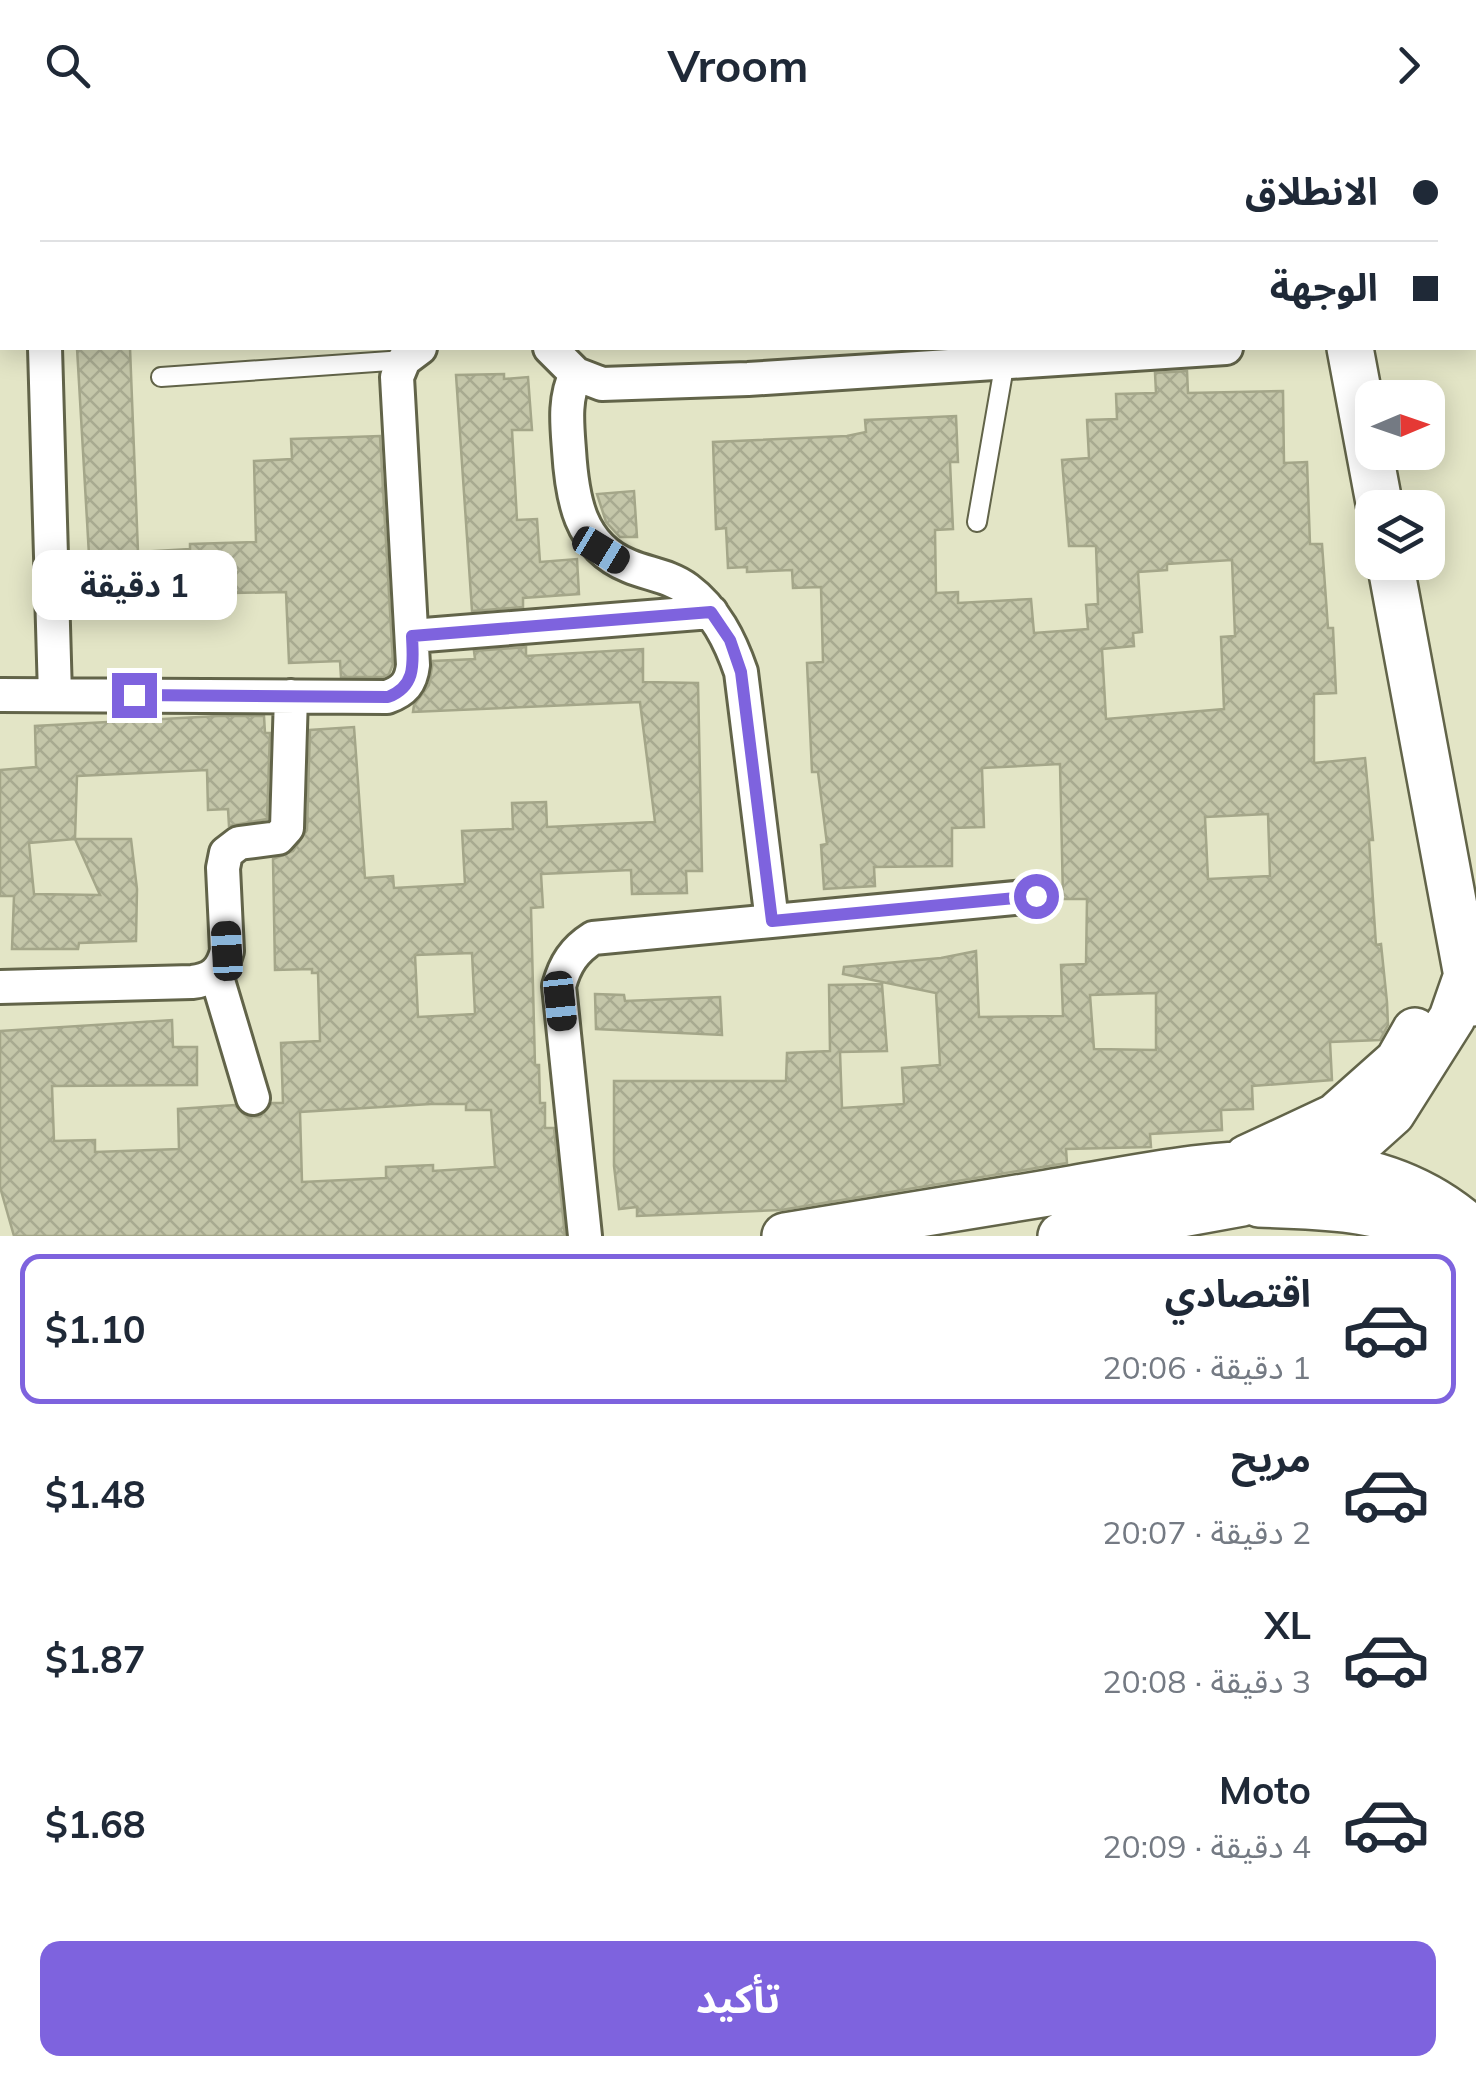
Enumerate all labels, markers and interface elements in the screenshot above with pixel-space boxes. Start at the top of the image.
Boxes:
text: Vroom [668,37,808,93]
icon: search [40,38,95,93]
icon: forward [1381,38,1436,93]
text: الانطلاق [1245,167,1378,215]
text: الوجهة [1270,263,1378,311]
north arrow [1355,380,1445,470]
map controls [1355,380,1445,580]
button: layers [1355,490,1445,580]
car [568,522,634,578]
callout: 1 دقيقة [32,550,236,620]
text: 1 دقيقة [80,565,189,605]
route end [112,673,157,718]
route start [1014,874,1059,919]
car [210,920,244,982]
car [542,970,578,1032]
text: اقتصادي [1165,1269,1311,1317]
icon: car [1341,1284,1431,1374]
text: $1.10 [45,1305,146,1353]
text: 1 دقيقة · 20:06 [1102,1347,1311,1387]
text: مريح [1231,1434,1311,1482]
icon: car [1341,1449,1431,1539]
text: $1.48 [45,1470,146,1518]
text: 2 دقيقة · 20:07 [1102,1512,1311,1552]
text: XL [1264,1601,1311,1649]
icon: car [1341,1614,1431,1704]
text: $1.87 [45,1635,146,1683]
text: 3 دقيقة · 20:08 [1102,1661,1311,1701]
text: Moto [1219,1766,1311,1814]
icon: car [1341,1779,1431,1869]
text: $1.68 [45,1800,146,1848]
text: 4 دقيقة · 20:09 [1102,1826,1311,1866]
button: تأكيد [40,1941,1436,2056]

